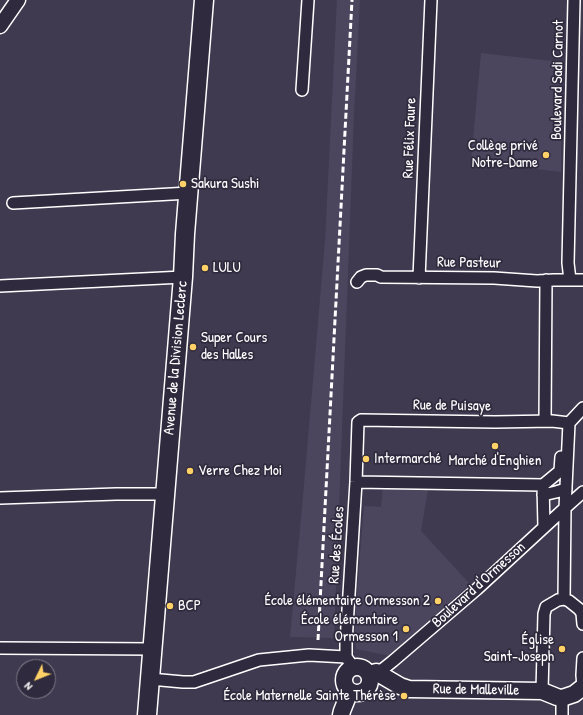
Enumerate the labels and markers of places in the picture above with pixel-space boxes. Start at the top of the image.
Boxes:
place label: Collège privé Notre-Dame [468,137,538,172]
marker: Collège privé Notre-Dame [541,150,551,160]
place label: Sakura Sushi [191,175,259,193]
marker: Sakura Sushi [178,179,188,189]
place label: LULU [213,259,241,277]
marker: LULU [200,263,210,273]
place label: Super Cours des Halles [201,329,267,364]
marker: Super Cours des Halles [188,342,198,352]
marker: Marché d'Enghien [490,441,500,451]
place label: Intermarché [374,450,441,468]
place label: Marché d'Enghien [449,452,541,470]
marker: Intermarché [361,454,371,464]
place label: Verre Chez Moi [198,462,282,480]
marker: Verre Chez Moi [185,466,195,476]
place label: École élémentaire Ormesson 2 [264,592,430,610]
marker: École élémentaire Ormesson 2 [433,596,443,606]
place label: BCP [178,597,201,615]
marker: BCP [165,601,175,611]
place label: École élémentaire Ormesson 1 [301,611,398,646]
marker: École élémentaire Ormesson 1 [401,624,411,634]
place label: Église Saint-Joseph [484,631,554,666]
marker: Église Saint-Joseph [557,644,567,654]
place label: École Maternelle Sainte Thérèse [223,687,396,705]
marker: École Maternelle Sainte Thérèse [399,691,409,701]

